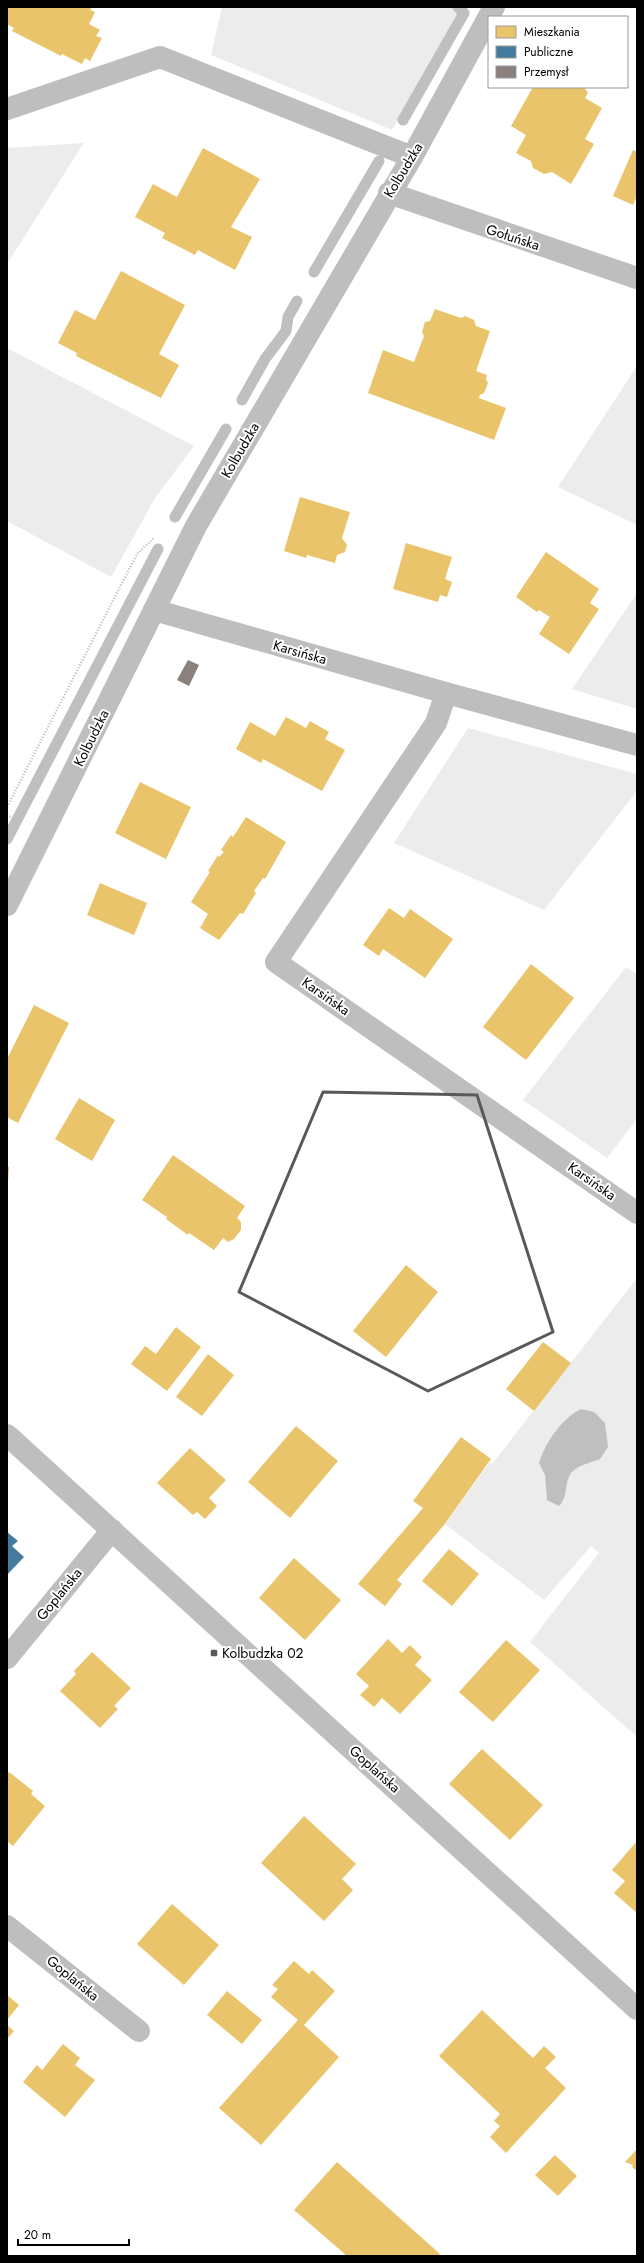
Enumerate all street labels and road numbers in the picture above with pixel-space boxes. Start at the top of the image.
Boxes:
street label: Kolbudzka [379,139,427,201]
street label: Gołuńska [484,219,542,255]
street label: Kolbudzka [216,419,264,481]
street label: Karsińska [271,635,329,669]
street label: Kolbudzka [69,706,113,770]
street label: Karsińska [298,972,354,1020]
street label: Karsińska [564,1157,620,1205]
street label: Goplańska [32,1563,86,1625]
street label: Goplańska [345,1741,405,1797]
street label: Goplańska [42,1951,104,2005]

